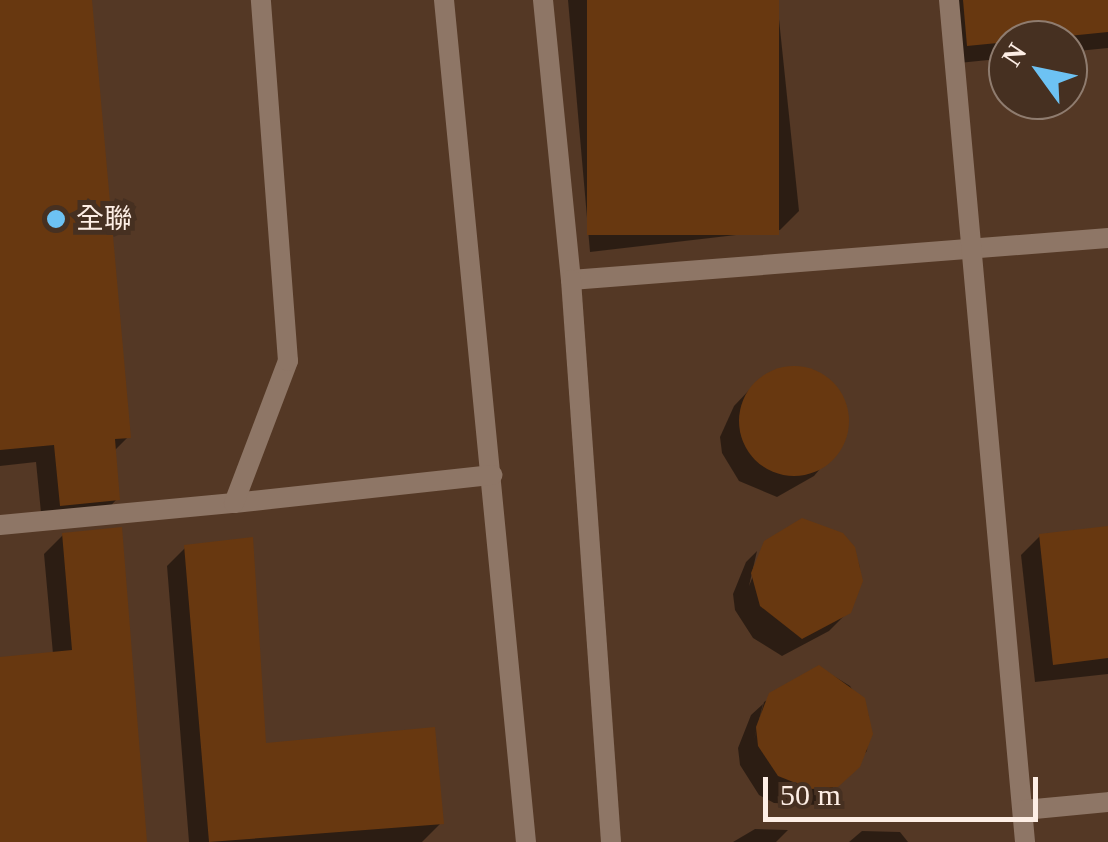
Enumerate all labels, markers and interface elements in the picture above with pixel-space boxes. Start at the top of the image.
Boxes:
north arrow [988,20,1088,120]
text: N [996,38,1033,71]
place label: 全聯 [76,202,132,236]
marker: 全聯 [45,208,67,230]
scale bar [768,757,1043,819]
text: 50 m [780,778,841,811]

